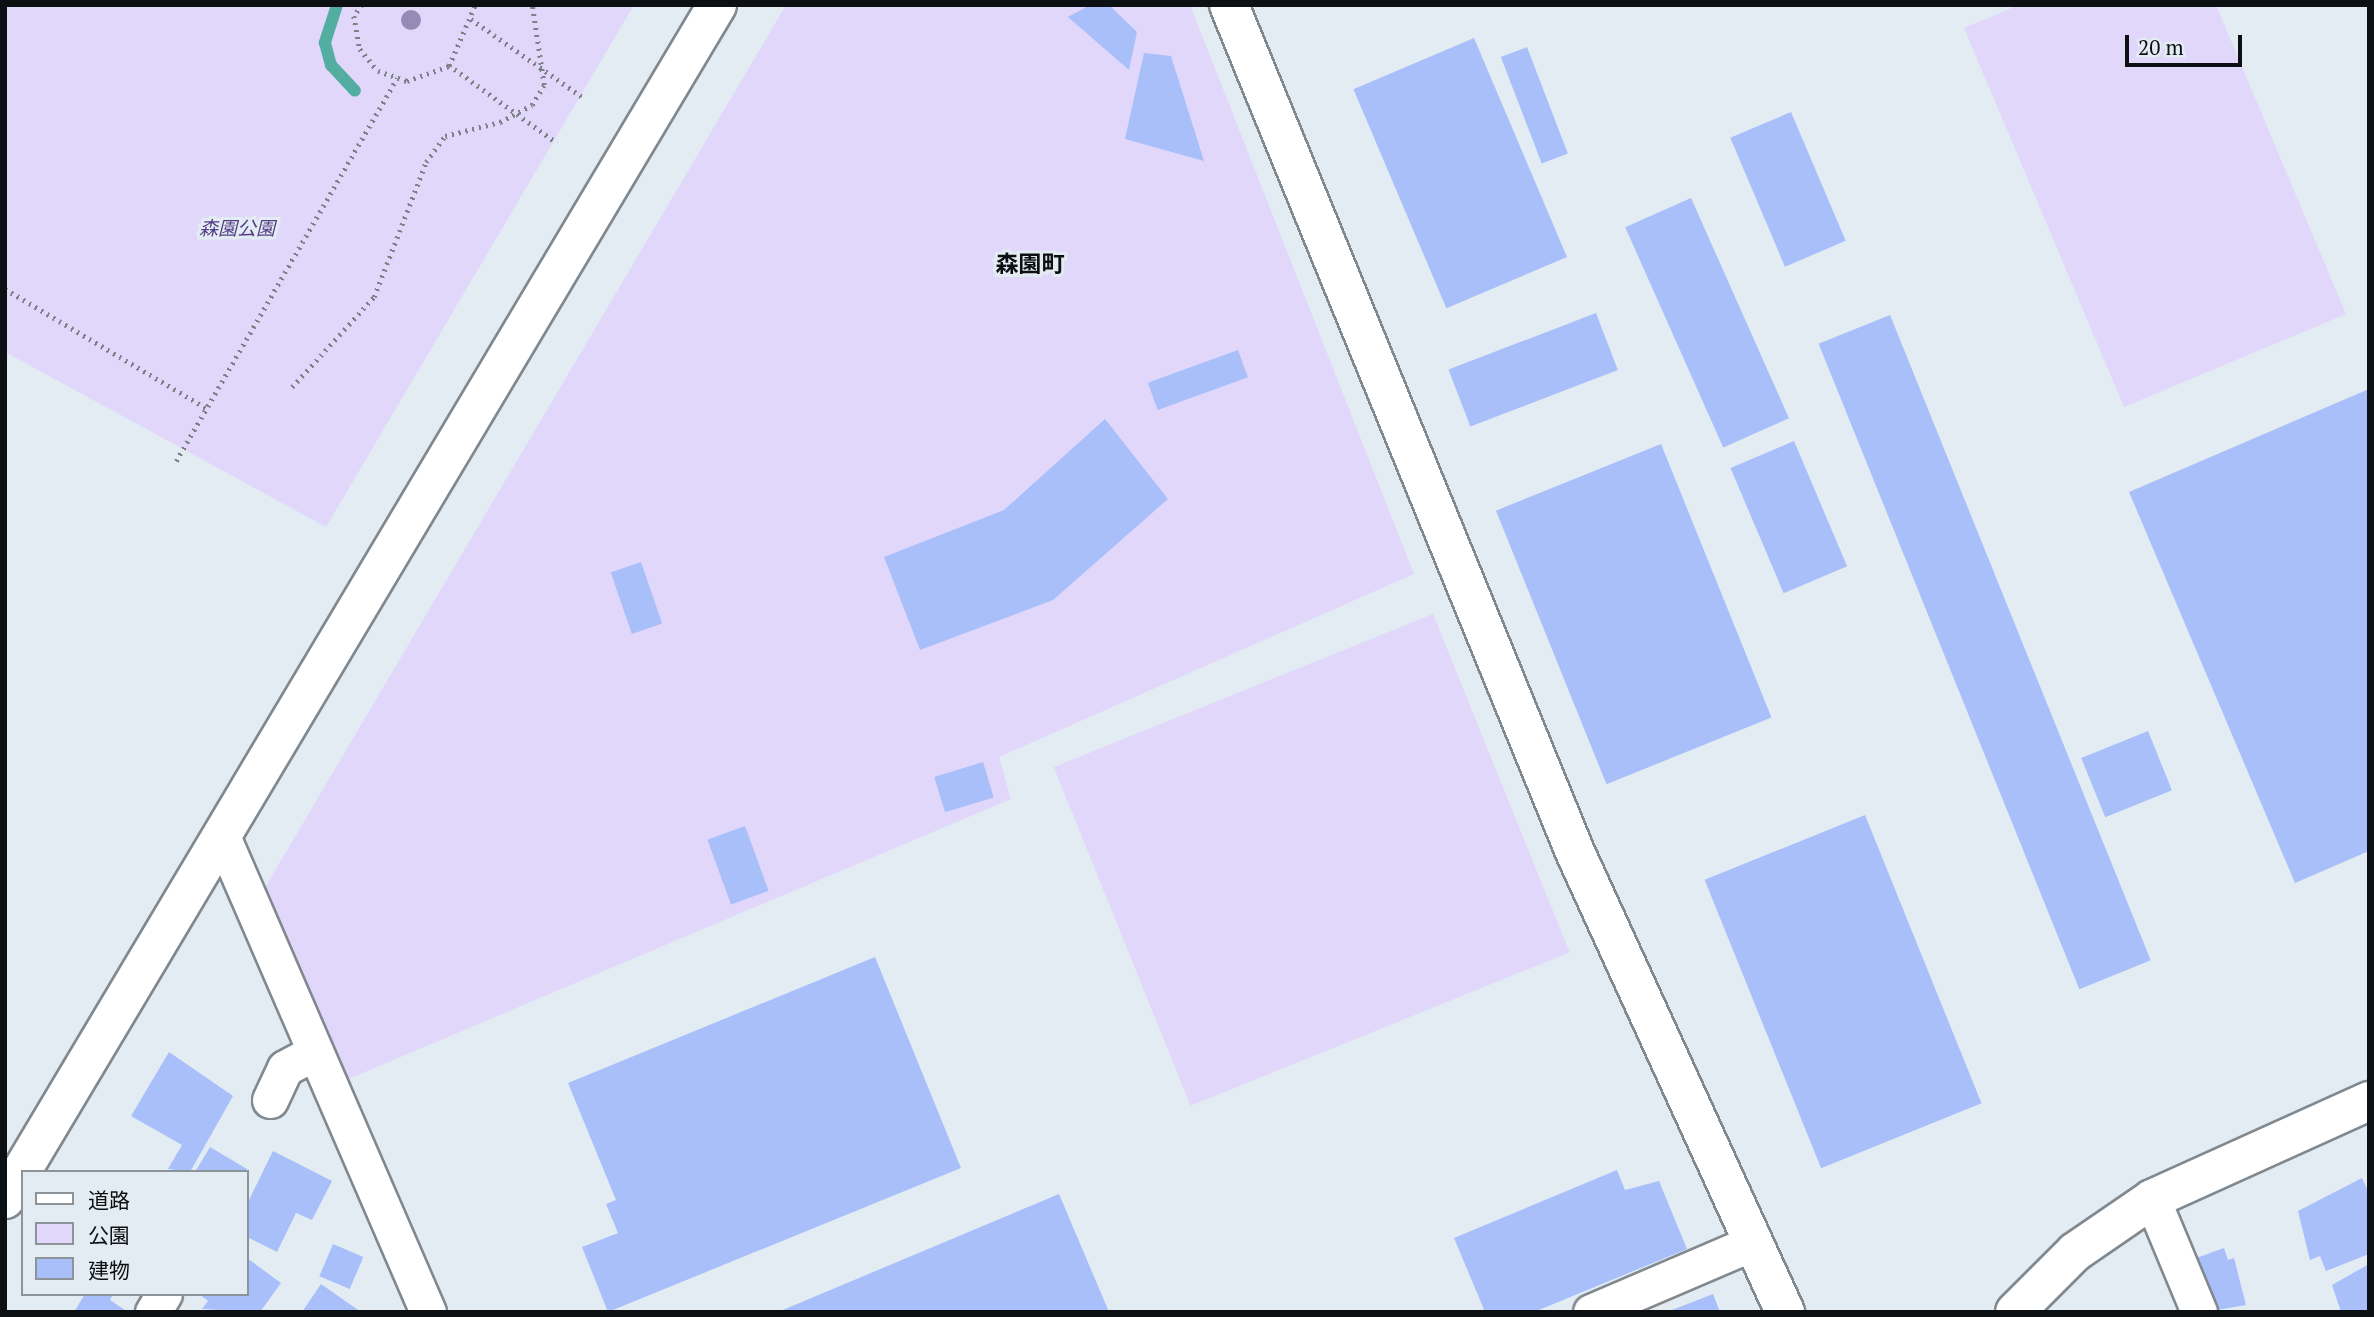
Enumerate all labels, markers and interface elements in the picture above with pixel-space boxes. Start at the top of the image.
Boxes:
scale bar [2129,21,2246,65]
text: 20 m [2138,33,2184,61]
park label: 森園公園 [199,217,275,239]
district label: 森園町 [996,250,1064,278]
legend [21,1170,248,1296]
text: 道路 [88,1186,130,1214]
text: 公園 [88,1221,130,1249]
text: 建物 [88,1256,130,1284]

